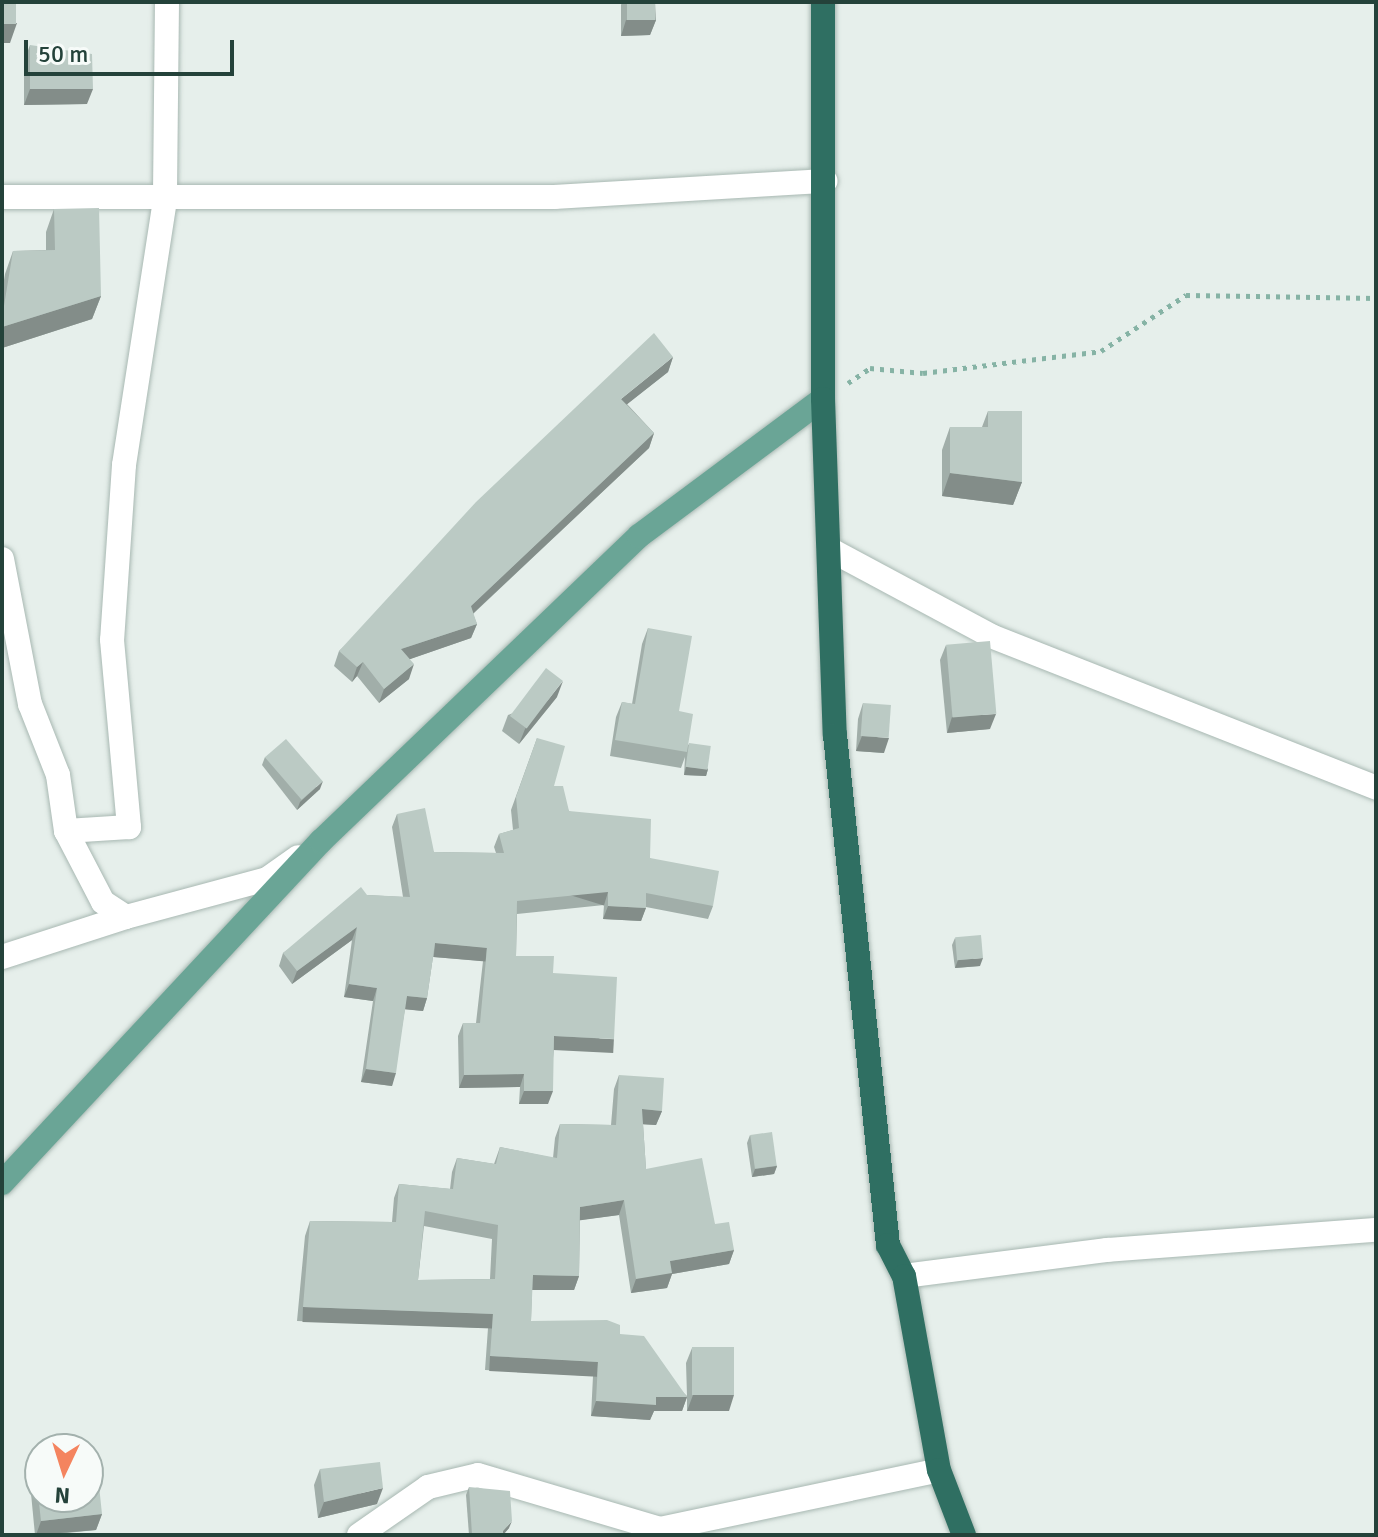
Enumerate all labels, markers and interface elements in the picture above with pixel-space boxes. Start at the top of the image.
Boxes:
scale bar [28,24,238,74]
text: 50 m [38,39,88,69]
north arrow [24,1433,104,1513]
text: N [54,1481,71,1509]

